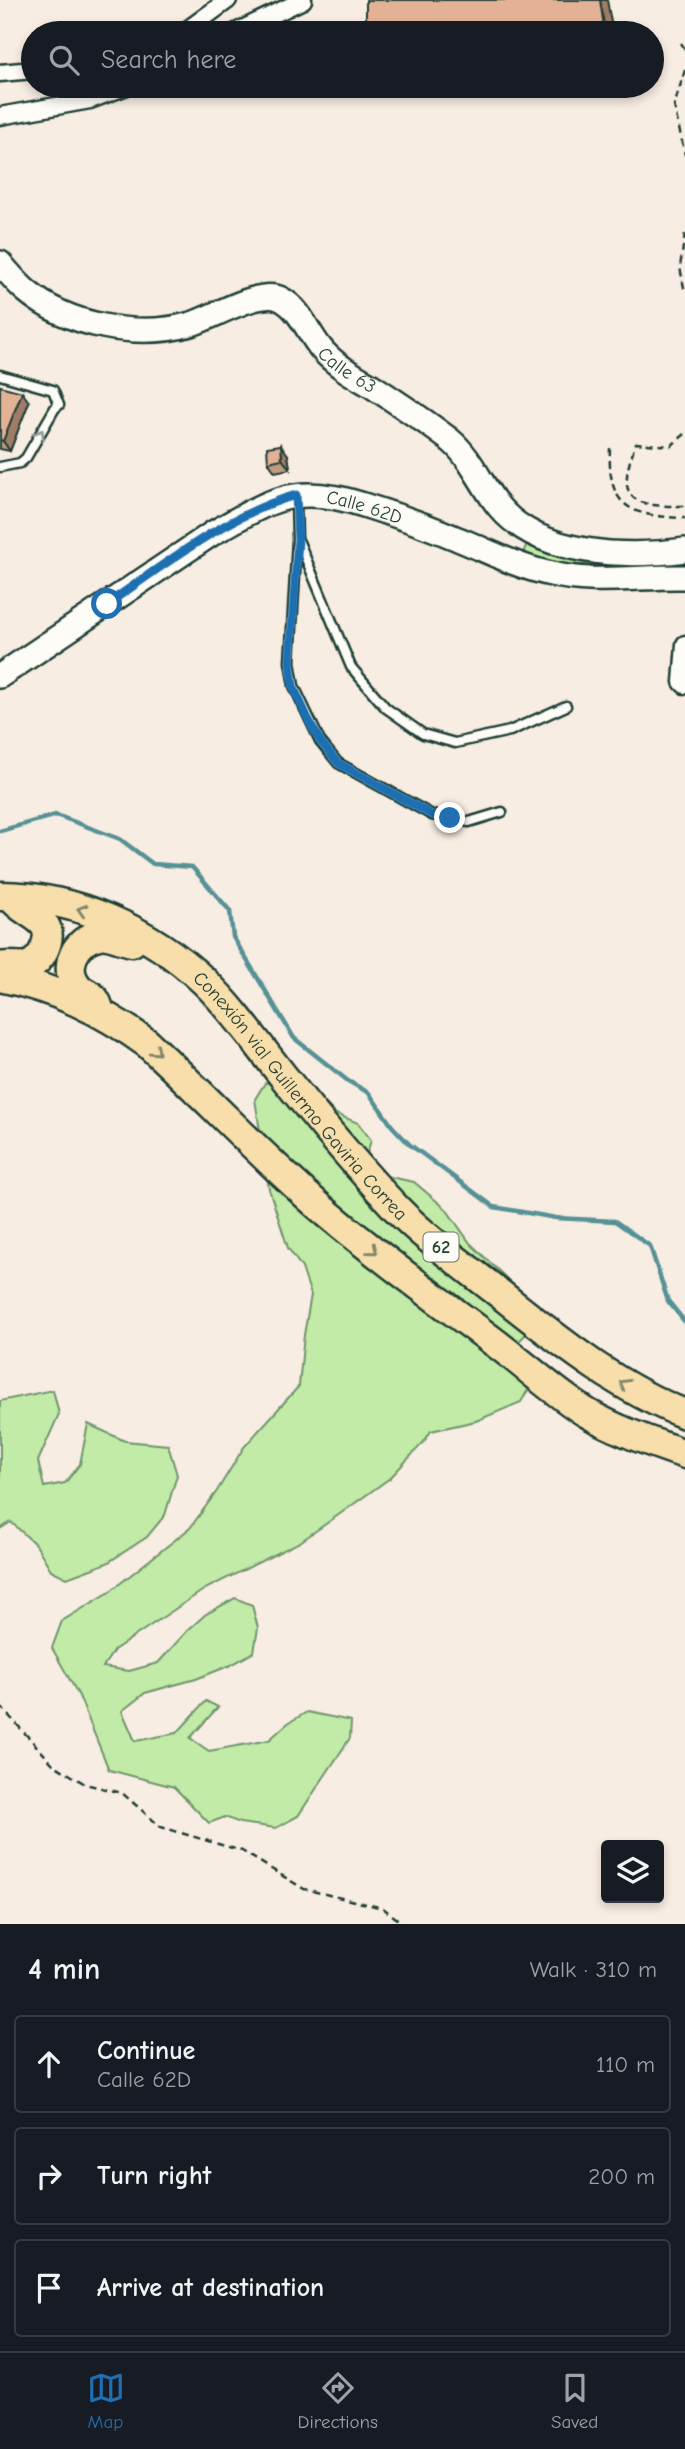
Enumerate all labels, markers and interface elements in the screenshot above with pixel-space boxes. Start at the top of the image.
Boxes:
search box [21,21,664,98]
icon: search [45,41,83,79]
text: Search here [101,45,236,75]
street label: Calle 63 [313,343,380,398]
one-way arrow [32,429,45,442]
street label: Calle 62D [325,486,405,529]
route start [91,588,122,619]
route end [434,802,465,833]
one-way arrow [76,904,89,918]
street label: Conexión vial Guillermo Gaviria Correa [189,967,412,1225]
one-way arrow [148,1042,161,1055]
road number: 62 [424,1232,458,1262]
one-way arrow [365,1242,378,1254]
one-way arrow [618,1379,631,1392]
map controls [601,1840,664,1903]
button: layers [601,1840,664,1903]
text: 4 min [28,1952,100,1987]
text: Walk · 310 m [530,1956,657,1983]
text: Continue [97,2036,195,2066]
icon: ahead [30,2045,68,2083]
text: 110 m [596,2051,655,2078]
text: Calle 62D [97,2066,191,2093]
icon: right [30,2157,68,2195]
text: Turn right [97,2161,211,2191]
text: 200 m [588,2163,655,2190]
icon: arrive [30,2269,68,2307]
text: Arrive at destination [97,2273,324,2303]
tab: Map [87,2369,125,2433]
tab: Directions [298,2369,378,2433]
tab: Saved [551,2369,598,2433]

